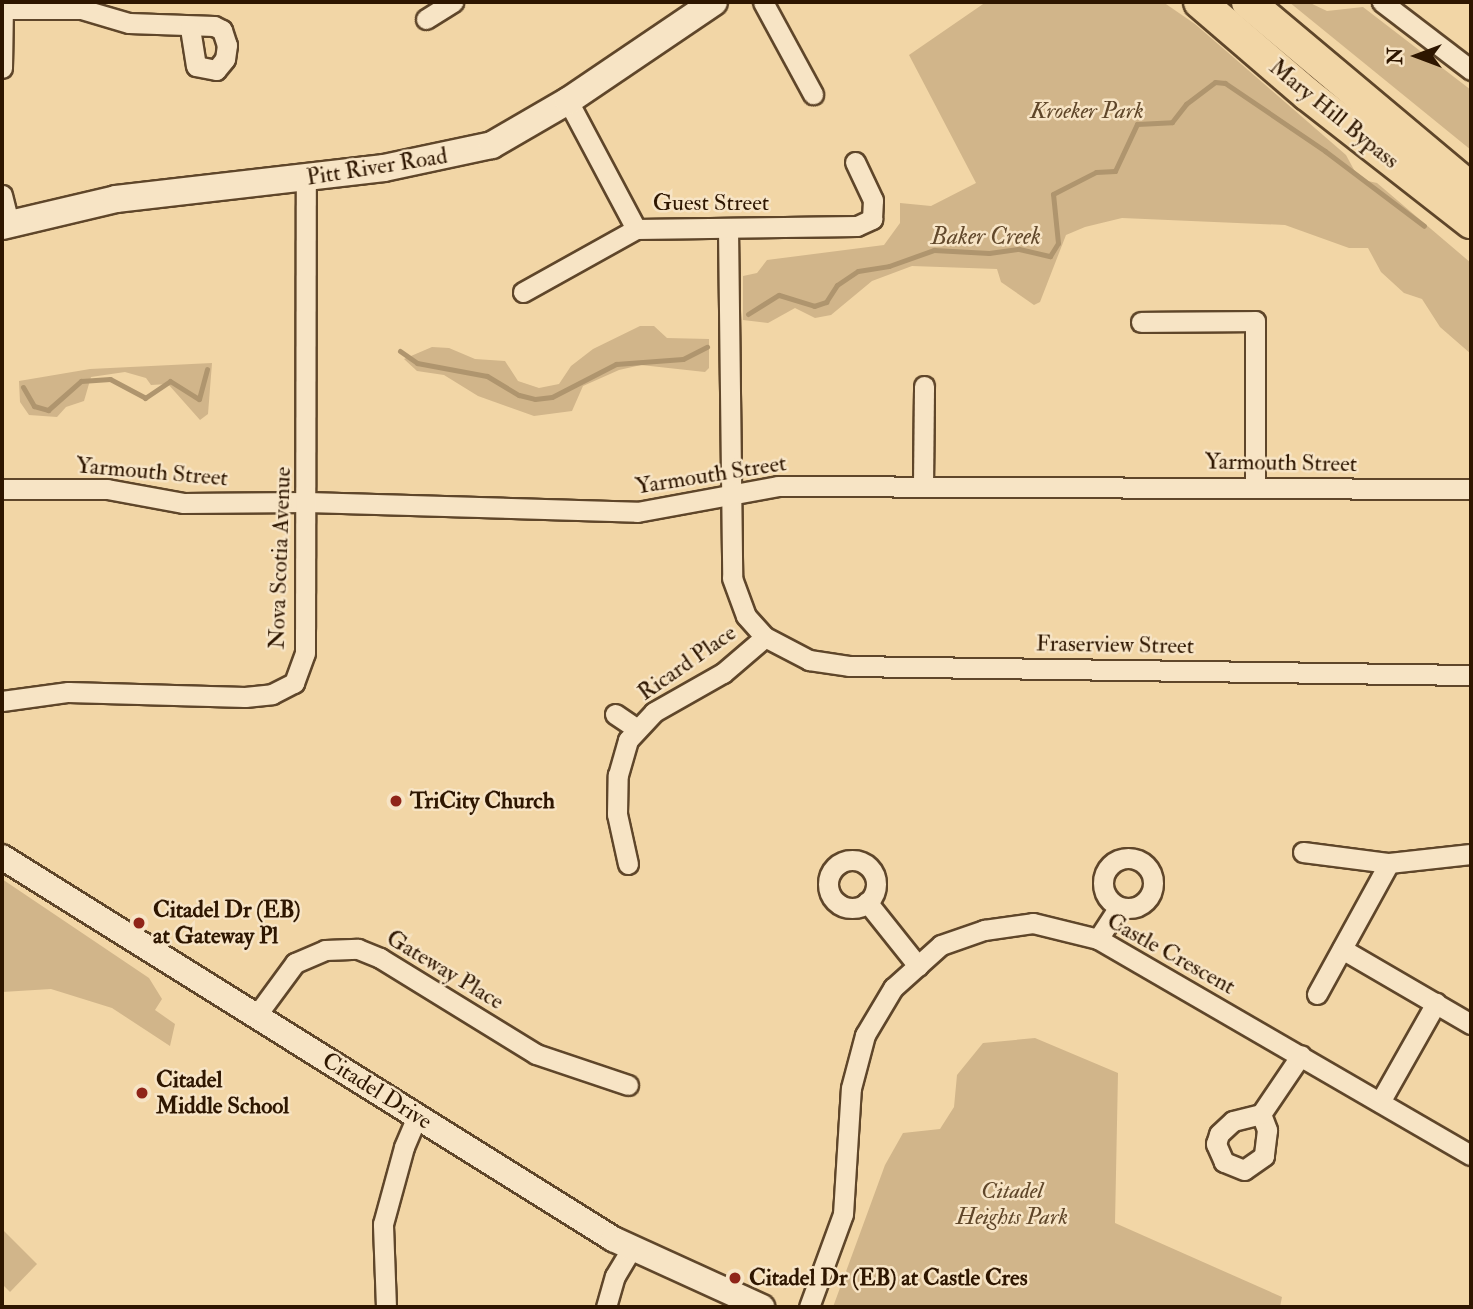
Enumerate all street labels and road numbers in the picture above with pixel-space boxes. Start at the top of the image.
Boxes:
street label: Mary Hill Bypass [1264,53,1404,175]
street label: Pitt River Road [305,142,449,192]
street label: Guest Street [653,189,769,217]
street label: Yarmouth Street [1205,448,1357,478]
street label: Yarmouth Street [634,449,788,501]
street label: Yarmouth Street [75,452,229,492]
street label: Nova Scotia Avenue [263,466,297,650]
street label: Ricard Place [633,619,741,707]
street label: Fraserview Street [1036,630,1194,660]
street label: Castle Crescent [1102,907,1240,1001]
street label: Gateway Place [381,924,509,1016]
street label: Citadel Drive [317,1046,437,1136]

